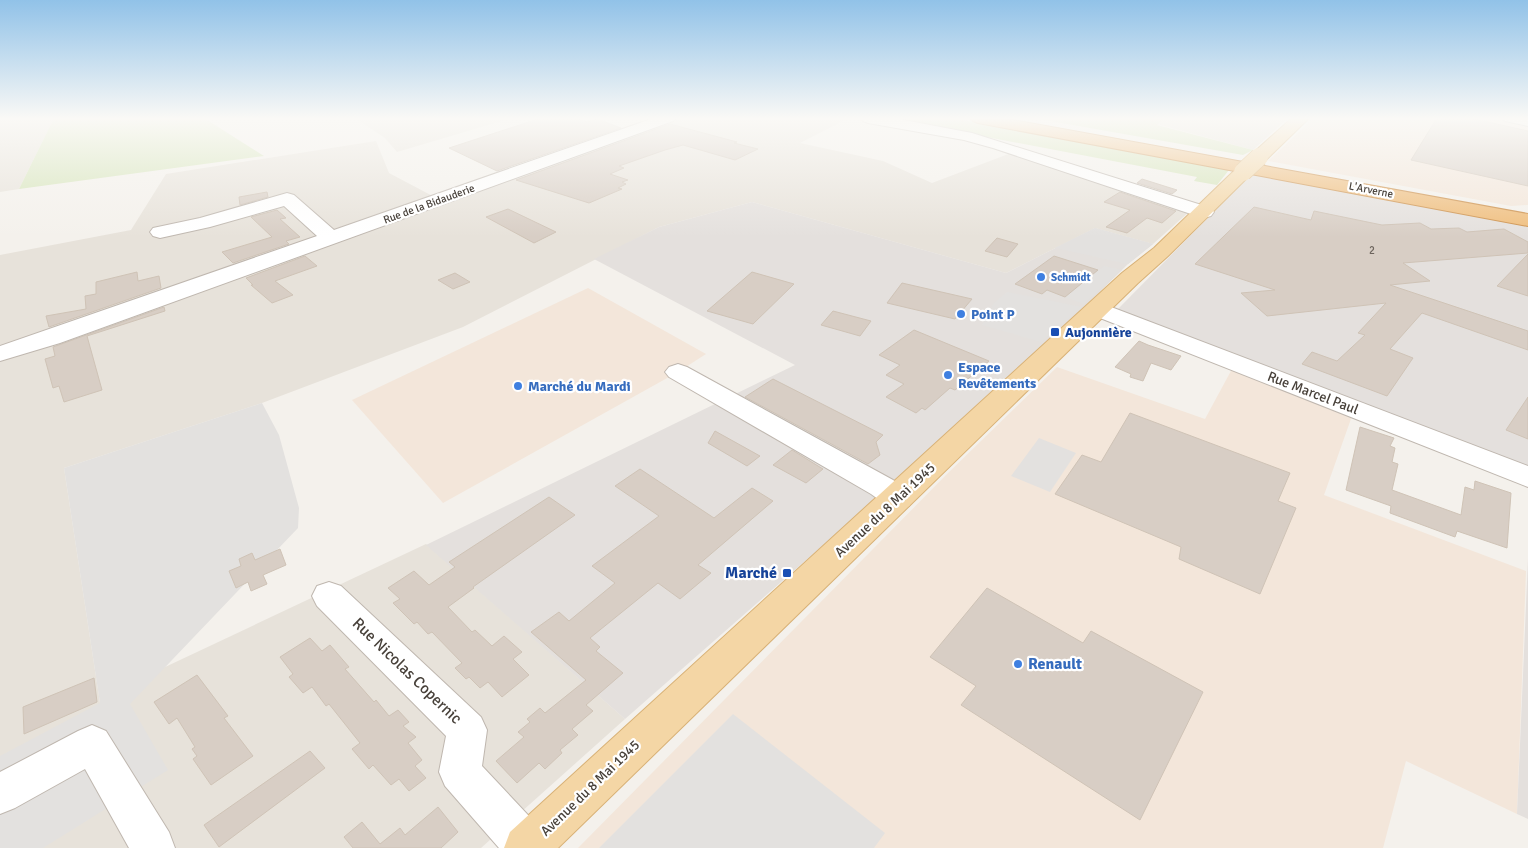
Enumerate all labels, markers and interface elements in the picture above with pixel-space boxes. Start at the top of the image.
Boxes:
street label: L'Arverne [1348,179,1394,201]
street label: Rue de la Bidauderie [381,181,477,227]
house number: 2 [1369,244,1375,257]
marker: Schmidt [1035,271,1047,283]
place label: Schmidt [1051,271,1091,284]
place label: Point P [971,306,1015,323]
marker: Point P [955,308,967,320]
place label: Aujonnière [1065,324,1132,341]
marker: Aujonnière [1049,326,1061,338]
place label: Espace Revêtements [958,359,1036,392]
street label: Rue Marcel Paul [1265,368,1361,418]
marker: Espace Revêtements [942,369,954,381]
place label: Marché du Mardi [528,378,631,395]
marker: Marché du Mardi [512,380,524,392]
street label: Avenue du 8 Mai 1945 [831,459,939,561]
place label: Marché [725,563,777,583]
marker: Marché [781,567,793,579]
street label: Rue Nicolas Copernic [348,614,466,728]
place label: Renault [1028,654,1082,674]
marker: Renault [1012,658,1024,670]
street label: Avenue du 8 Mai 1945 [537,736,643,840]

